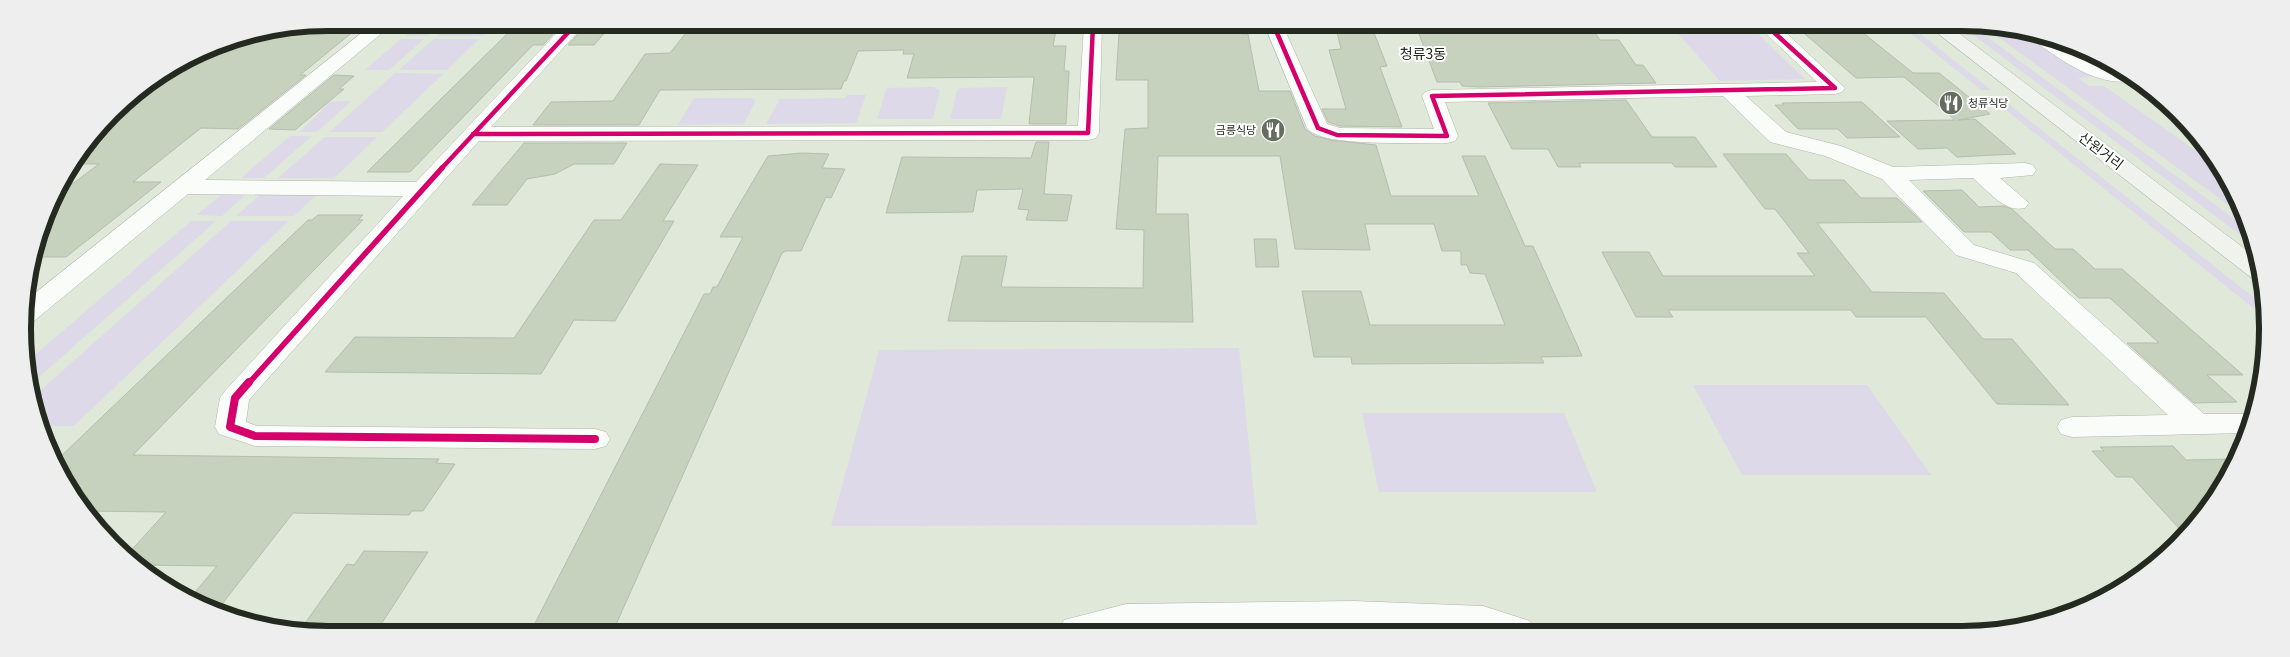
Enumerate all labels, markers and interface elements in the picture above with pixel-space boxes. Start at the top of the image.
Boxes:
district label: 청류3동 [1400,43,1446,63]
restaurant icon: 청류식당 [1938,90,1964,116]
place label: 청류식당 [1968,94,2008,110]
restaurant icon: 금릉식당 [1260,117,1286,143]
place label: 금릉식당 [1216,121,1256,137]
street label: 산원거리 [2075,127,2128,174]

